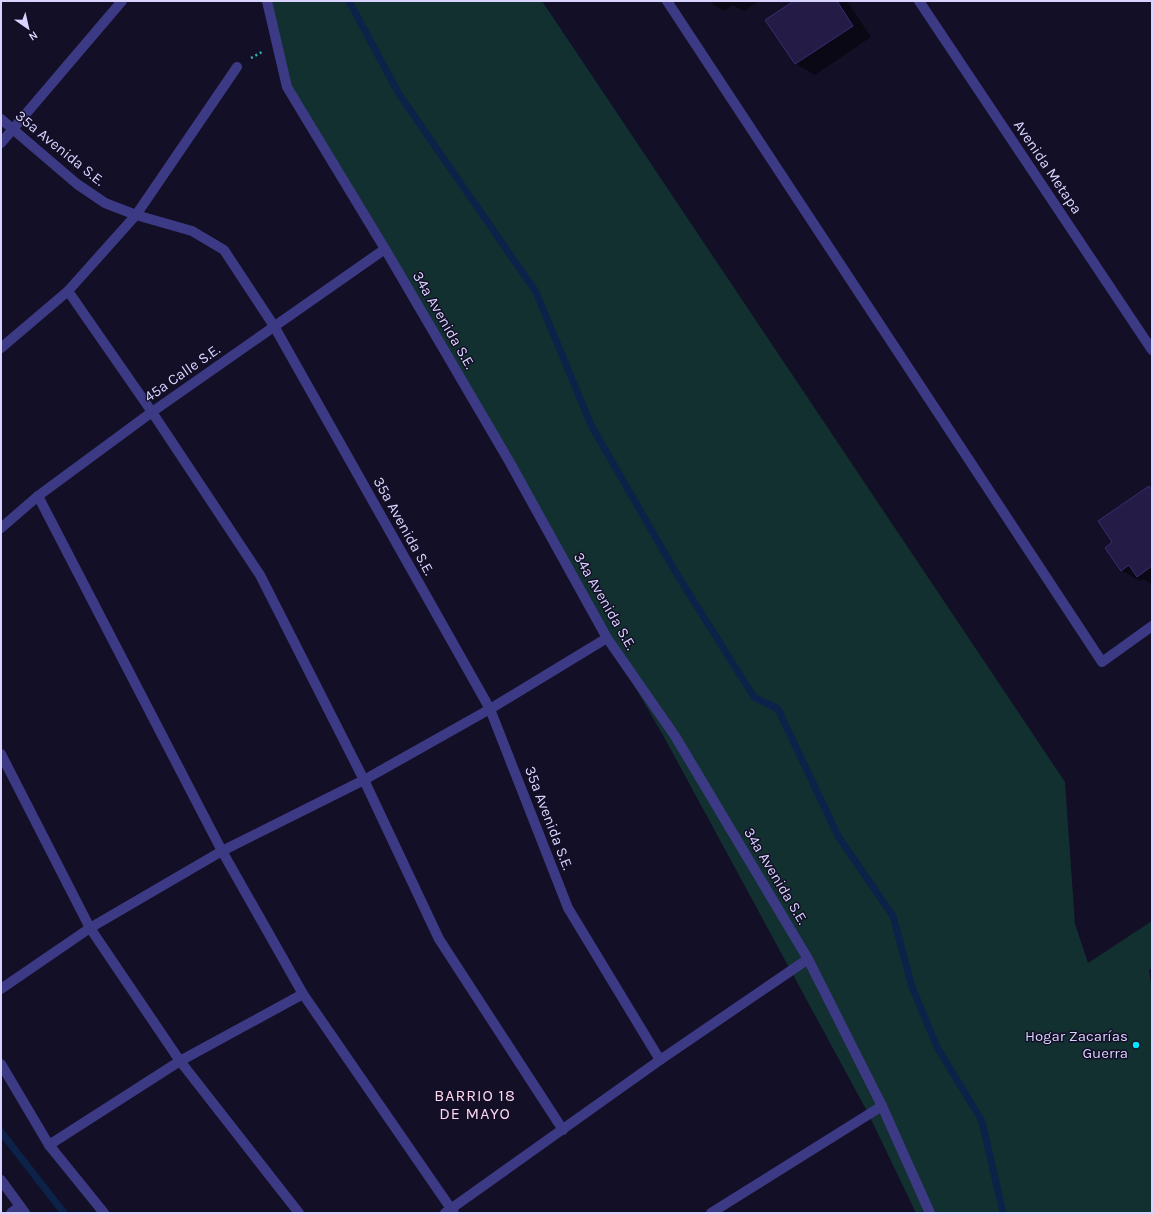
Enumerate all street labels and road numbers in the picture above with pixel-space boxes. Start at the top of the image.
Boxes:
street label: 35a Avenida S.E. [12,106,109,190]
street label: Avenida Metapa [1010,117,1086,217]
street label: 34a Avenida S.E. [409,268,479,372]
street label: 45a Calle S.E. [141,340,224,406]
street label: 35a Avenida S.E. [370,474,439,579]
street label: 34a Avenida S.E. [570,549,640,653]
street label: 35a Avenida S.E. [521,764,577,873]
street label: 34a Avenida S.E. [740,824,812,928]

